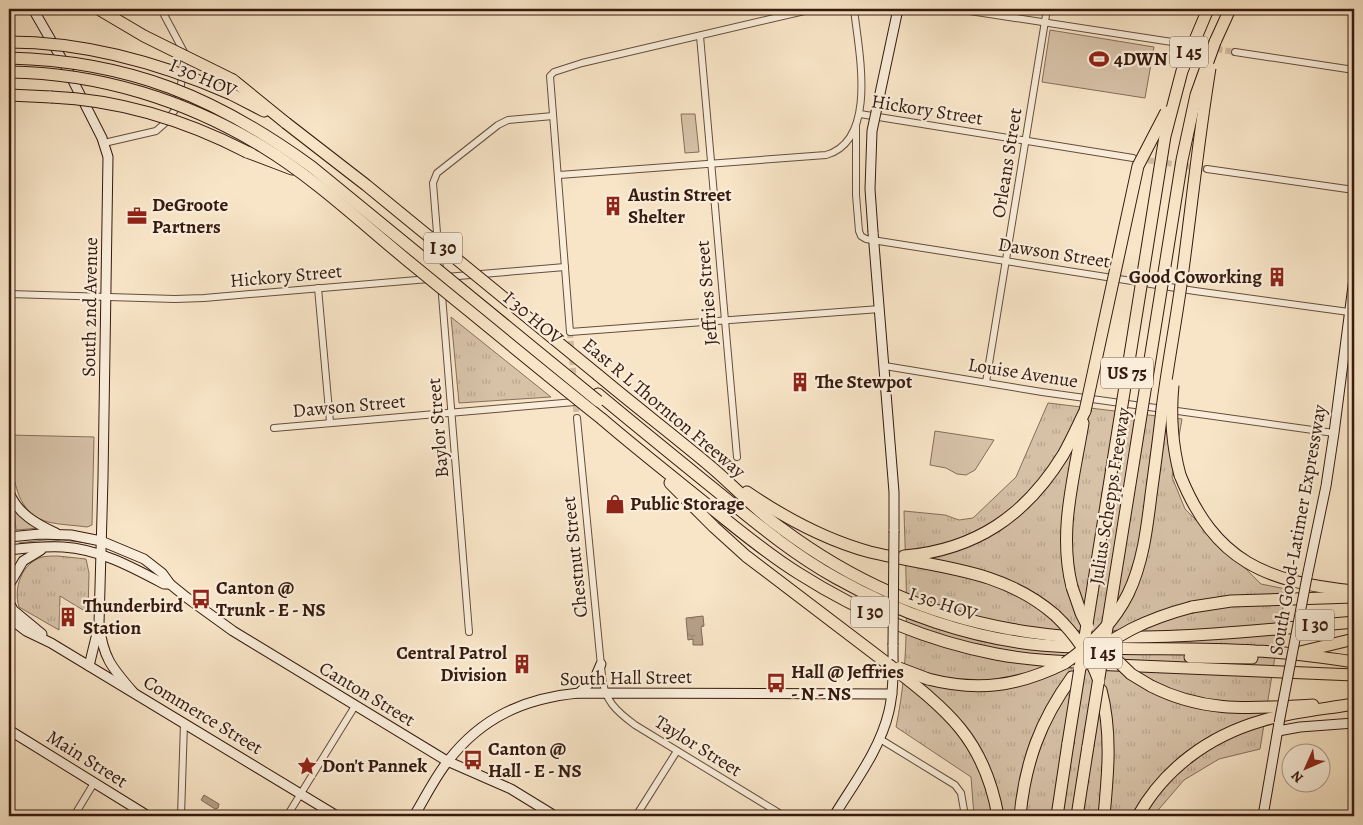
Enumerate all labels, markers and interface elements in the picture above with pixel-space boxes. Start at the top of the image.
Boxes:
road number: I 45 [1170,36,1208,68]
place label: 4DWN [1114,46,1168,72]
sports icon: 4DWN [1088,48,1110,70]
street label: I 30 HOV [165,52,241,104]
street label: Hickory Street [869,88,985,132]
street label: Orleans Street [985,106,1029,220]
place label: Austin Street Shelter [627,182,732,230]
place label: DeGroote Partners [152,192,228,240]
building icon: Austin Street Shelter [602,195,624,217]
office icon: DeGroote Partners [126,205,148,227]
street label: Dawson Street [996,231,1112,275]
road number: I 30 [424,232,462,264]
street label: South 2nd Avenue [76,237,104,377]
street label: Jeffries Street [689,239,725,347]
street label: Hickory Street [229,258,343,294]
place label: Good Coworking [1129,264,1262,290]
building icon: Good Coworking [1266,266,1288,288]
street label: I 30 HOV [497,285,569,351]
street label: East R L Thornton Freeway [577,332,751,484]
street label: Louise Avenue [966,351,1080,395]
road number: US 75 [1101,358,1153,388]
place label: The Stewpot [815,369,913,395]
building icon: The Stewpot [789,371,811,393]
street label: Baylor Street [421,377,455,479]
street label: Dawson Street [291,388,407,424]
street label: South Good-Latimer Expressway [1263,402,1333,658]
street label: Julius Schepps Freeway [1083,405,1137,586]
place label: Public Storage [630,491,745,517]
shop icon: Public Storage [604,493,626,515]
street label: Chestnut Street [556,495,594,619]
place label: Canton @ Trunk - E - NS [216,575,326,623]
street label: I 30 HOV [905,581,981,627]
bus stop icon: Canton @ Trunk - E - NS [190,588,212,610]
place label: Thunderbird Station [83,593,184,641]
road number: I 30 [851,596,889,628]
building icon: Thunderbird Station [57,606,79,628]
road number: I 30 [1296,610,1334,640]
road number: I 45 [1084,638,1122,668]
place label: Central Patrol Division [396,640,507,688]
building icon: Central Patrol Division [511,653,533,675]
street label: Canton Street [314,655,420,733]
place label: Hall @ Jeffries - N - NS [791,659,904,707]
street label: South Hall Street [560,664,692,692]
street label: Commerce Street [138,669,268,761]
bus stop icon: Hall @ Jeffries - N - NS [765,672,787,694]
street label: Taylor Street [649,709,747,783]
street label: Main Street [42,724,132,794]
place label: Canton @ Hall - E - NS [488,736,582,784]
north arrow [1280,742,1330,792]
bus stop icon: Canton @ Hall - E - NS [462,749,484,771]
place label: Don't Pannek [322,753,427,779]
place icon: Don't Pannek [296,755,318,777]
text: N [1287,767,1307,787]

